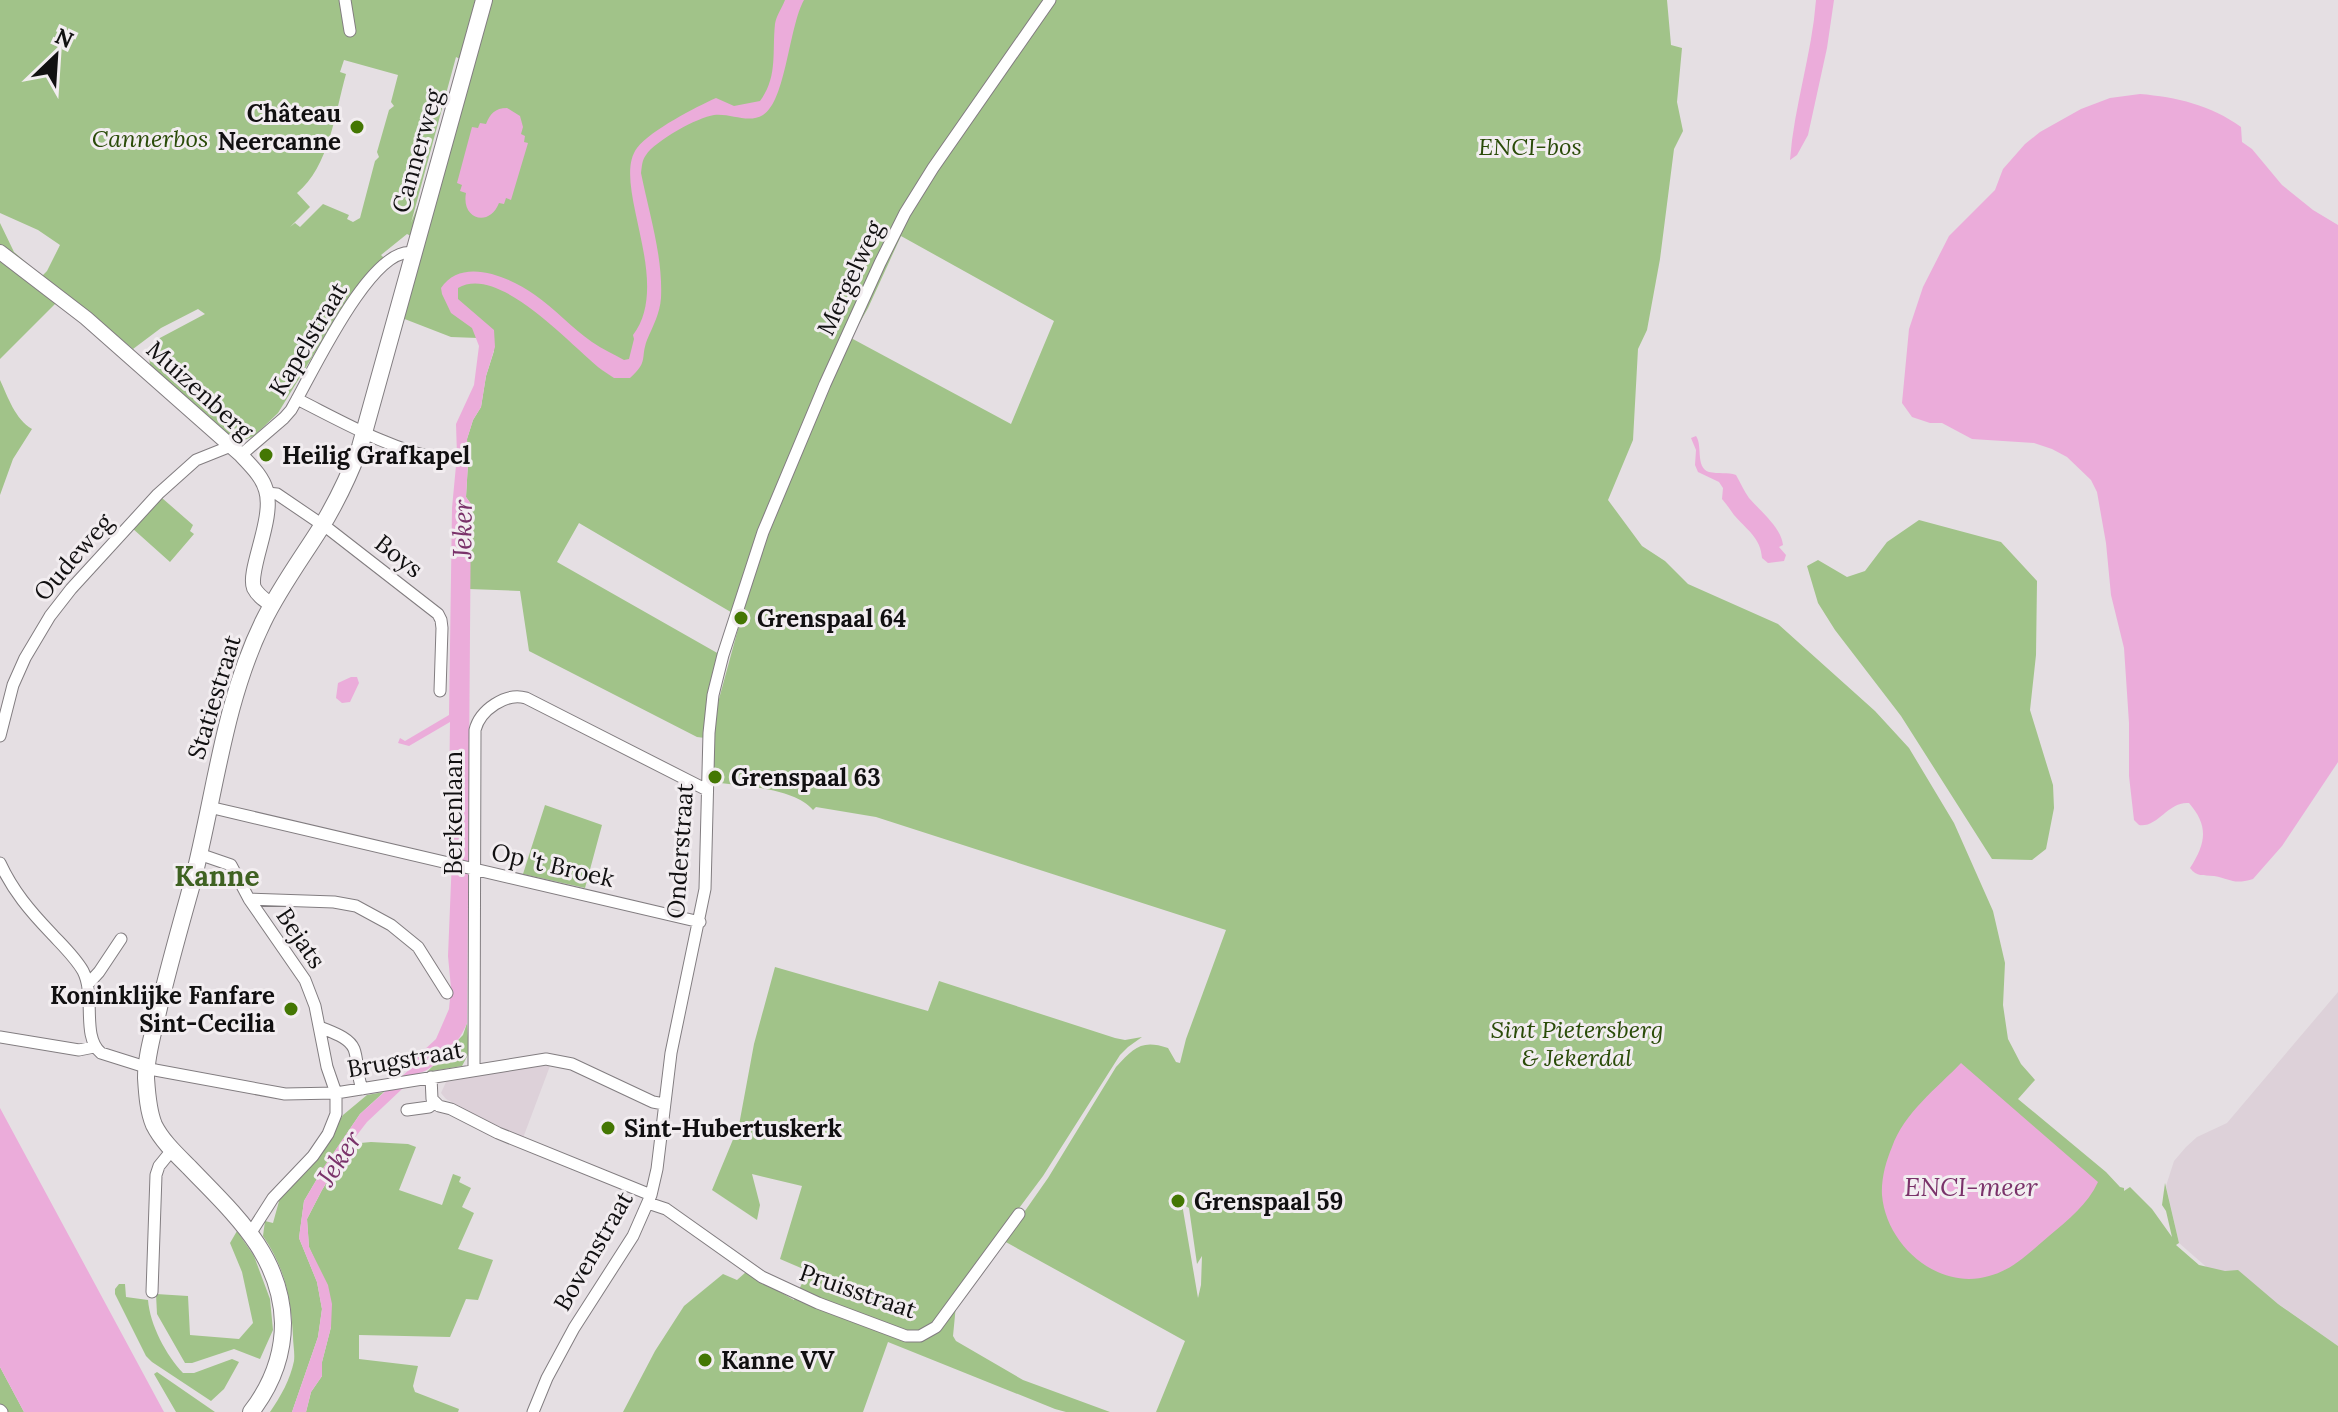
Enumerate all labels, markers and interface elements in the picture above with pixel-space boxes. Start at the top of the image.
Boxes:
north arrow [16,16,96,96]
text: N [51,22,78,54]
street label: Cannerweg [385,85,450,216]
place label: Château Neercanne [217,98,341,157]
marker: Château Neercanne [348,118,366,136]
park label: Cannerbos [92,123,208,154]
park label: ENCI-bos [1478,131,1582,162]
street label: Mergelweg [810,215,890,340]
street label: Kapelstraat [262,276,354,401]
street label: Muizenberg [140,334,260,447]
place label: Heilig Grafkapel [282,440,470,471]
marker: Heilig Grafkapel [257,446,275,464]
water label: Jeker [445,499,479,560]
street label: Oudeweg [27,506,120,607]
street label: Boys [369,528,429,584]
place label: Grenspaal 64 [757,603,906,634]
marker: Grenspaal 64 [732,609,750,627]
street label: Statiestraat [180,630,248,763]
street label: Berkenlaan [438,751,469,875]
place label: Grenspaal 63 [731,762,881,793]
marker: Grenspaal 63 [706,768,724,786]
street label: Onderstraat [660,781,700,920]
street label: Op 't Broek [489,836,618,894]
district label: Kanne [174,858,260,894]
street label: Bejats [269,902,333,974]
place label: Koninklijke Fanfare Sint-Cecilia [50,980,275,1039]
marker: Koninklijke Fanfare Sint-Cecilia [282,1000,300,1018]
park label: Sint Pietersberg & Jekerdal [1490,1014,1664,1073]
street label: Brugstraat [345,1033,466,1084]
place label: Sint-Hubertuskerk [624,1113,842,1144]
marker: Sint-Hubertuskerk [599,1119,617,1137]
water label: Jeker [309,1124,369,1193]
water label: ENCI-meer [1904,1170,2038,1203]
street label: Bovenstraat [546,1185,640,1316]
place label: Grenspaal 59 [1194,1186,1343,1217]
marker: Grenspaal 59 [1169,1192,1187,1210]
street label: Pruisstraat [795,1257,921,1326]
place label: Kanne VV [721,1345,834,1376]
marker: Kanne VV [696,1351,714,1369]

